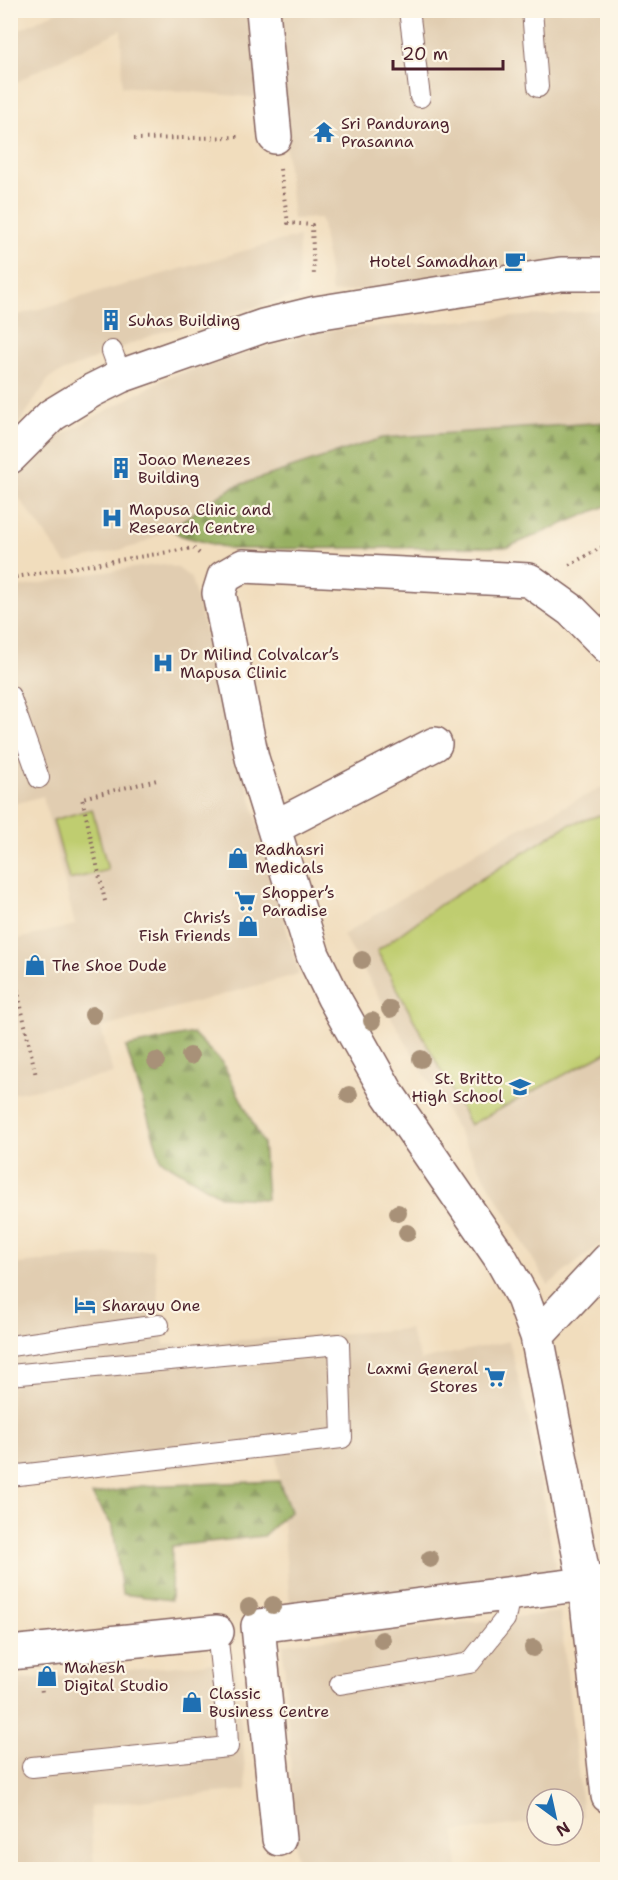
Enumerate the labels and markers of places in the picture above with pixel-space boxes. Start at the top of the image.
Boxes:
place label: Sri Pandurang Prasanna [341,113,450,152]
temple icon: Sri Pandurang Prasanna [312,120,336,144]
cafe icon: Hotel Samadhan [503,249,527,273]
place label: Hotel Samadhan [369,251,498,272]
building icon: Suhas Building [99,308,123,332]
place label: Suhas Building [128,310,240,331]
place label: Joao Menezes Building [138,449,251,488]
building icon: Joao Menezes Building [109,456,133,480]
place label: Mapusa Clinic and Research Centre [129,499,271,538]
hospital icon: Mapusa Clinic and Research Centre [100,506,124,530]
place label: Dr Milind Colvalcar’s Mapusa Clinic [180,644,339,683]
hospital icon: Dr Milind Colvalcar’s Mapusa Clinic [151,651,175,675]
place label: Radhasri Medicals [255,839,324,878]
shop icon: Radhasri Medicals [226,846,250,870]
place label: Shopper’s Paradise [262,882,335,921]
supermarket icon: Shopper’s Paradise [233,889,257,913]
place label: Chris’s Fish Friends [139,907,231,946]
shop icon: Chris’s Fish Friends [236,914,260,938]
shop icon: The Shoe Dude [23,953,47,977]
place label: The Shoe Dude [52,955,167,976]
place label: St. Britto High School [412,1068,503,1107]
school or university icon: St. Britto High School [508,1075,532,1099]
hotel icon: Sharayu One [73,1293,97,1317]
place label: Sharayu One [102,1295,201,1316]
place label: Laxmi General Stores [367,1358,478,1397]
supermarket icon: Laxmi General Stores [483,1365,507,1389]
place label: Mahesh Digital Studio [64,1657,168,1696]
shop icon: Mahesh Digital Studio [35,1664,59,1688]
place label: Classic Business Centre [209,1683,329,1722]
shop icon: Classic Business Centre [180,1690,204,1714]

